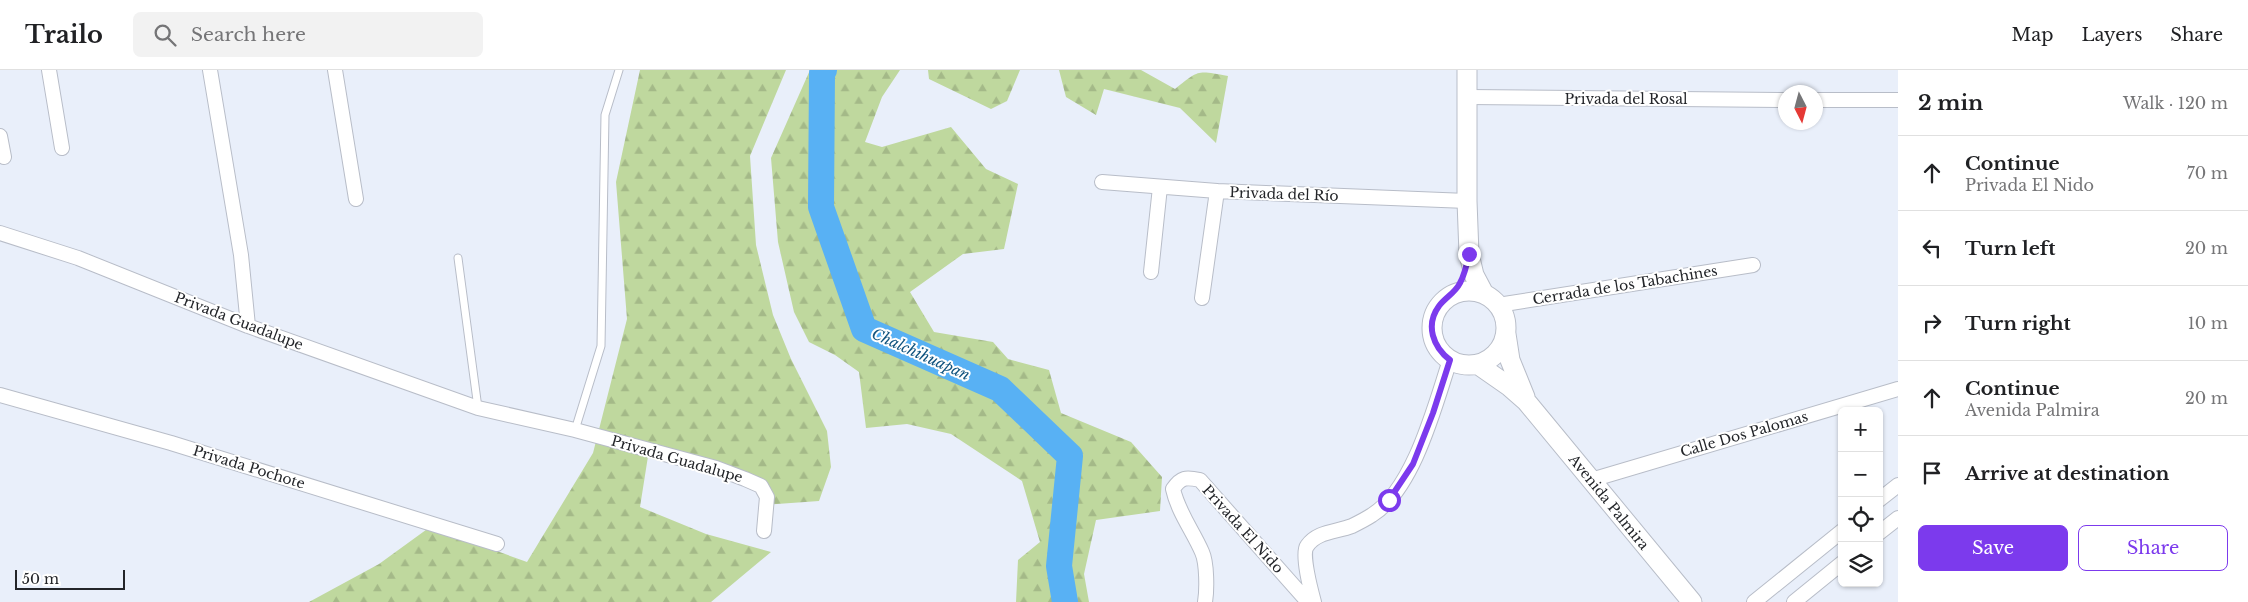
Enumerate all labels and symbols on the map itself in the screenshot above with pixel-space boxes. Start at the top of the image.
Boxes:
north arrow [1778,85,1823,130]
street label: Privada del Rosal [1565,90,1688,108]
street label: Privada del Río [1229,183,1339,205]
route end [1458,243,1481,266]
street label: Cerrada de los Tabachines [1531,261,1719,309]
street label: Privada Guadalupe [172,288,306,354]
water label: Chalchihuapan [869,324,973,384]
street label: Calle Dos Palomas [1678,407,1810,461]
street label: Privada Guadalupe [609,432,745,486]
street label: Privada Pochote [191,441,307,493]
street label: Avenida Palmira [1564,450,1653,554]
street label: Privada El Nido [1199,481,1287,577]
route start [1378,489,1401,512]
scale bar [15,567,125,590]

